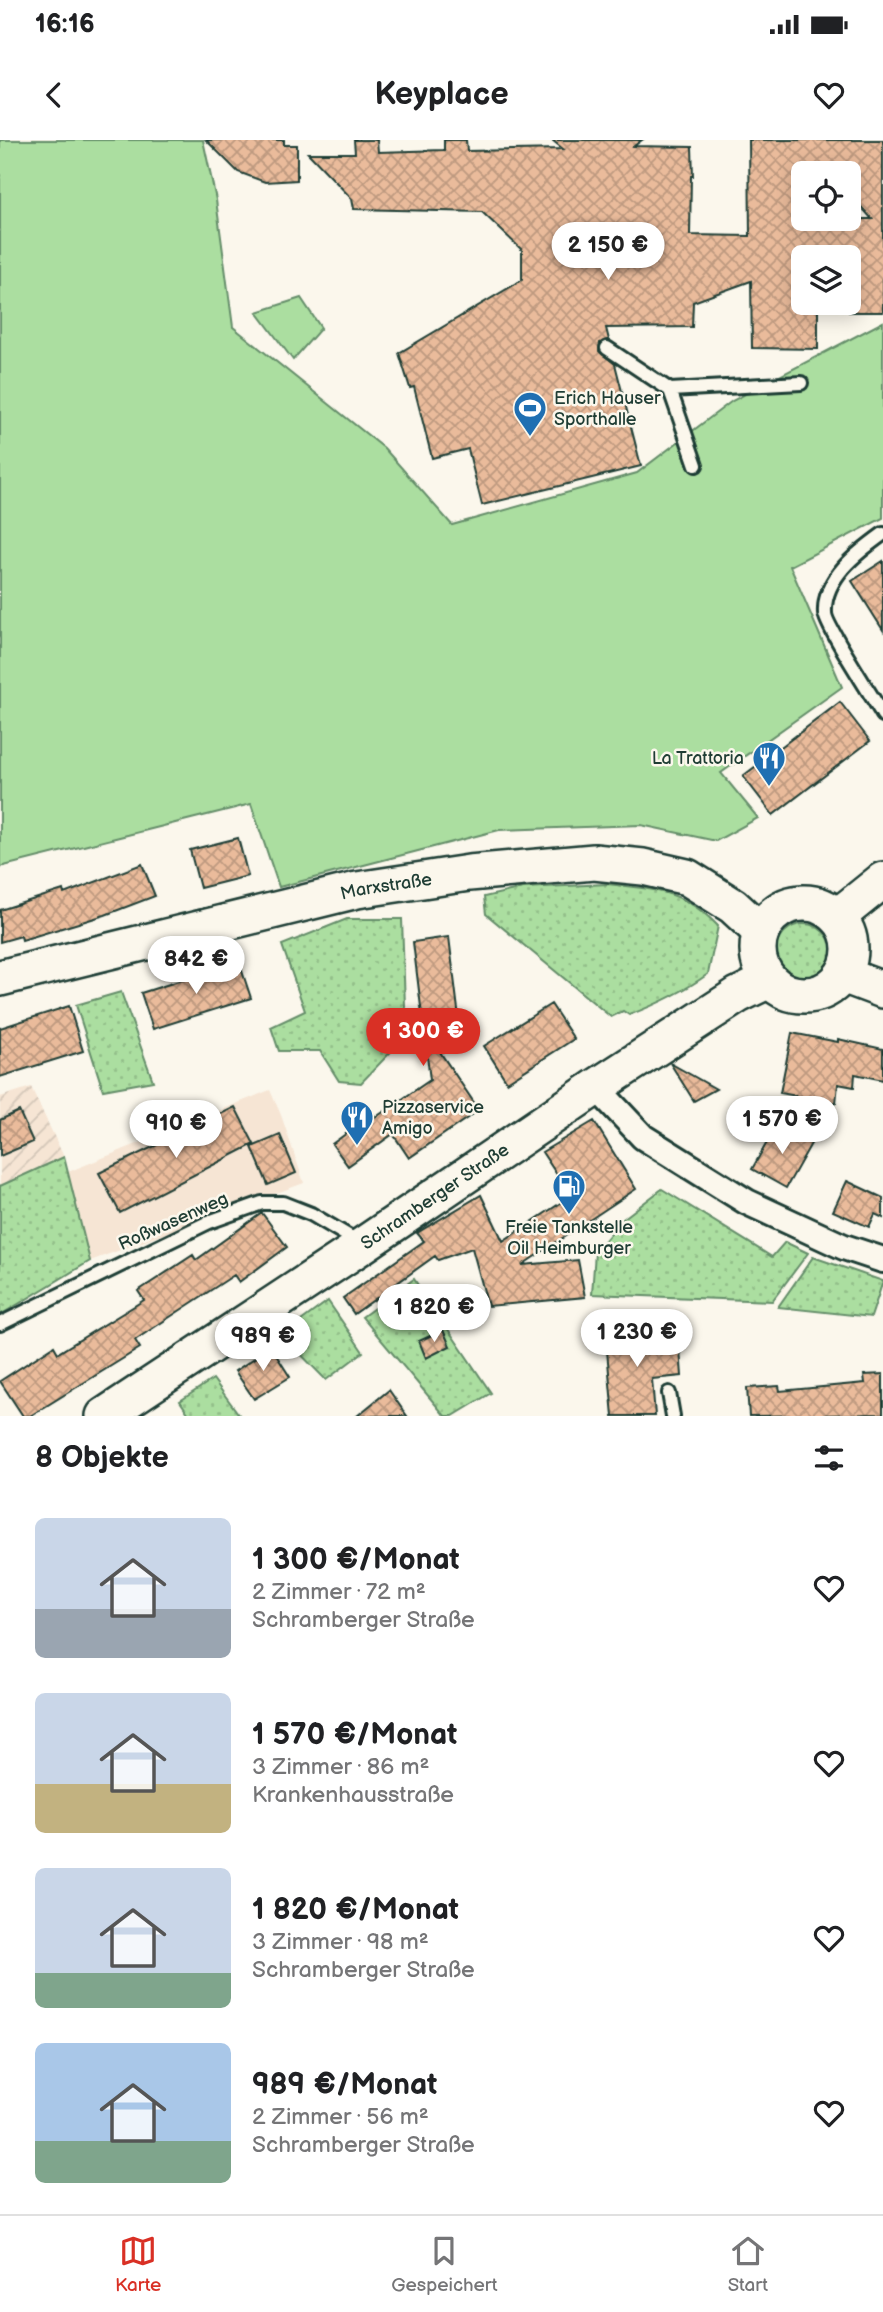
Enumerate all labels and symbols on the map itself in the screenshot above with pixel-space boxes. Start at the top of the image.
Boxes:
pin: 2 150 € [543,222,673,282]
place label: Erich Hauser Sporthalle [554,388,661,430]
sports icon: Erich Hauser Sporthalle [511,389,549,438]
restaurant icon: La Trattoria [750,739,788,788]
place label: La Trattoria [652,748,744,769]
street label: Marxstraße [338,869,434,905]
pin: 842 € [147,936,245,996]
pin: 1 300 € [358,1009,488,1068]
pin: 1 570 € [717,1096,847,1156]
place label: Pizzaservice Amigo [382,1097,484,1139]
restaurant icon: Pizzaservice Amigo [338,1098,376,1147]
pin: 910 € [127,1100,225,1160]
street label: Schramberger Straße [357,1139,513,1254]
fuel station icon: Freie Tankstelle Oil Heimburger [550,1167,588,1216]
street label: Roßwasenweg [115,1188,231,1255]
place label: Freie Tankstelle Oil Heimburger [505,1217,633,1259]
pin: 1 820 € [369,1284,499,1344]
pin: 1 230 € [572,1310,702,1369]
pin: 989 € [214,1314,312,1373]

